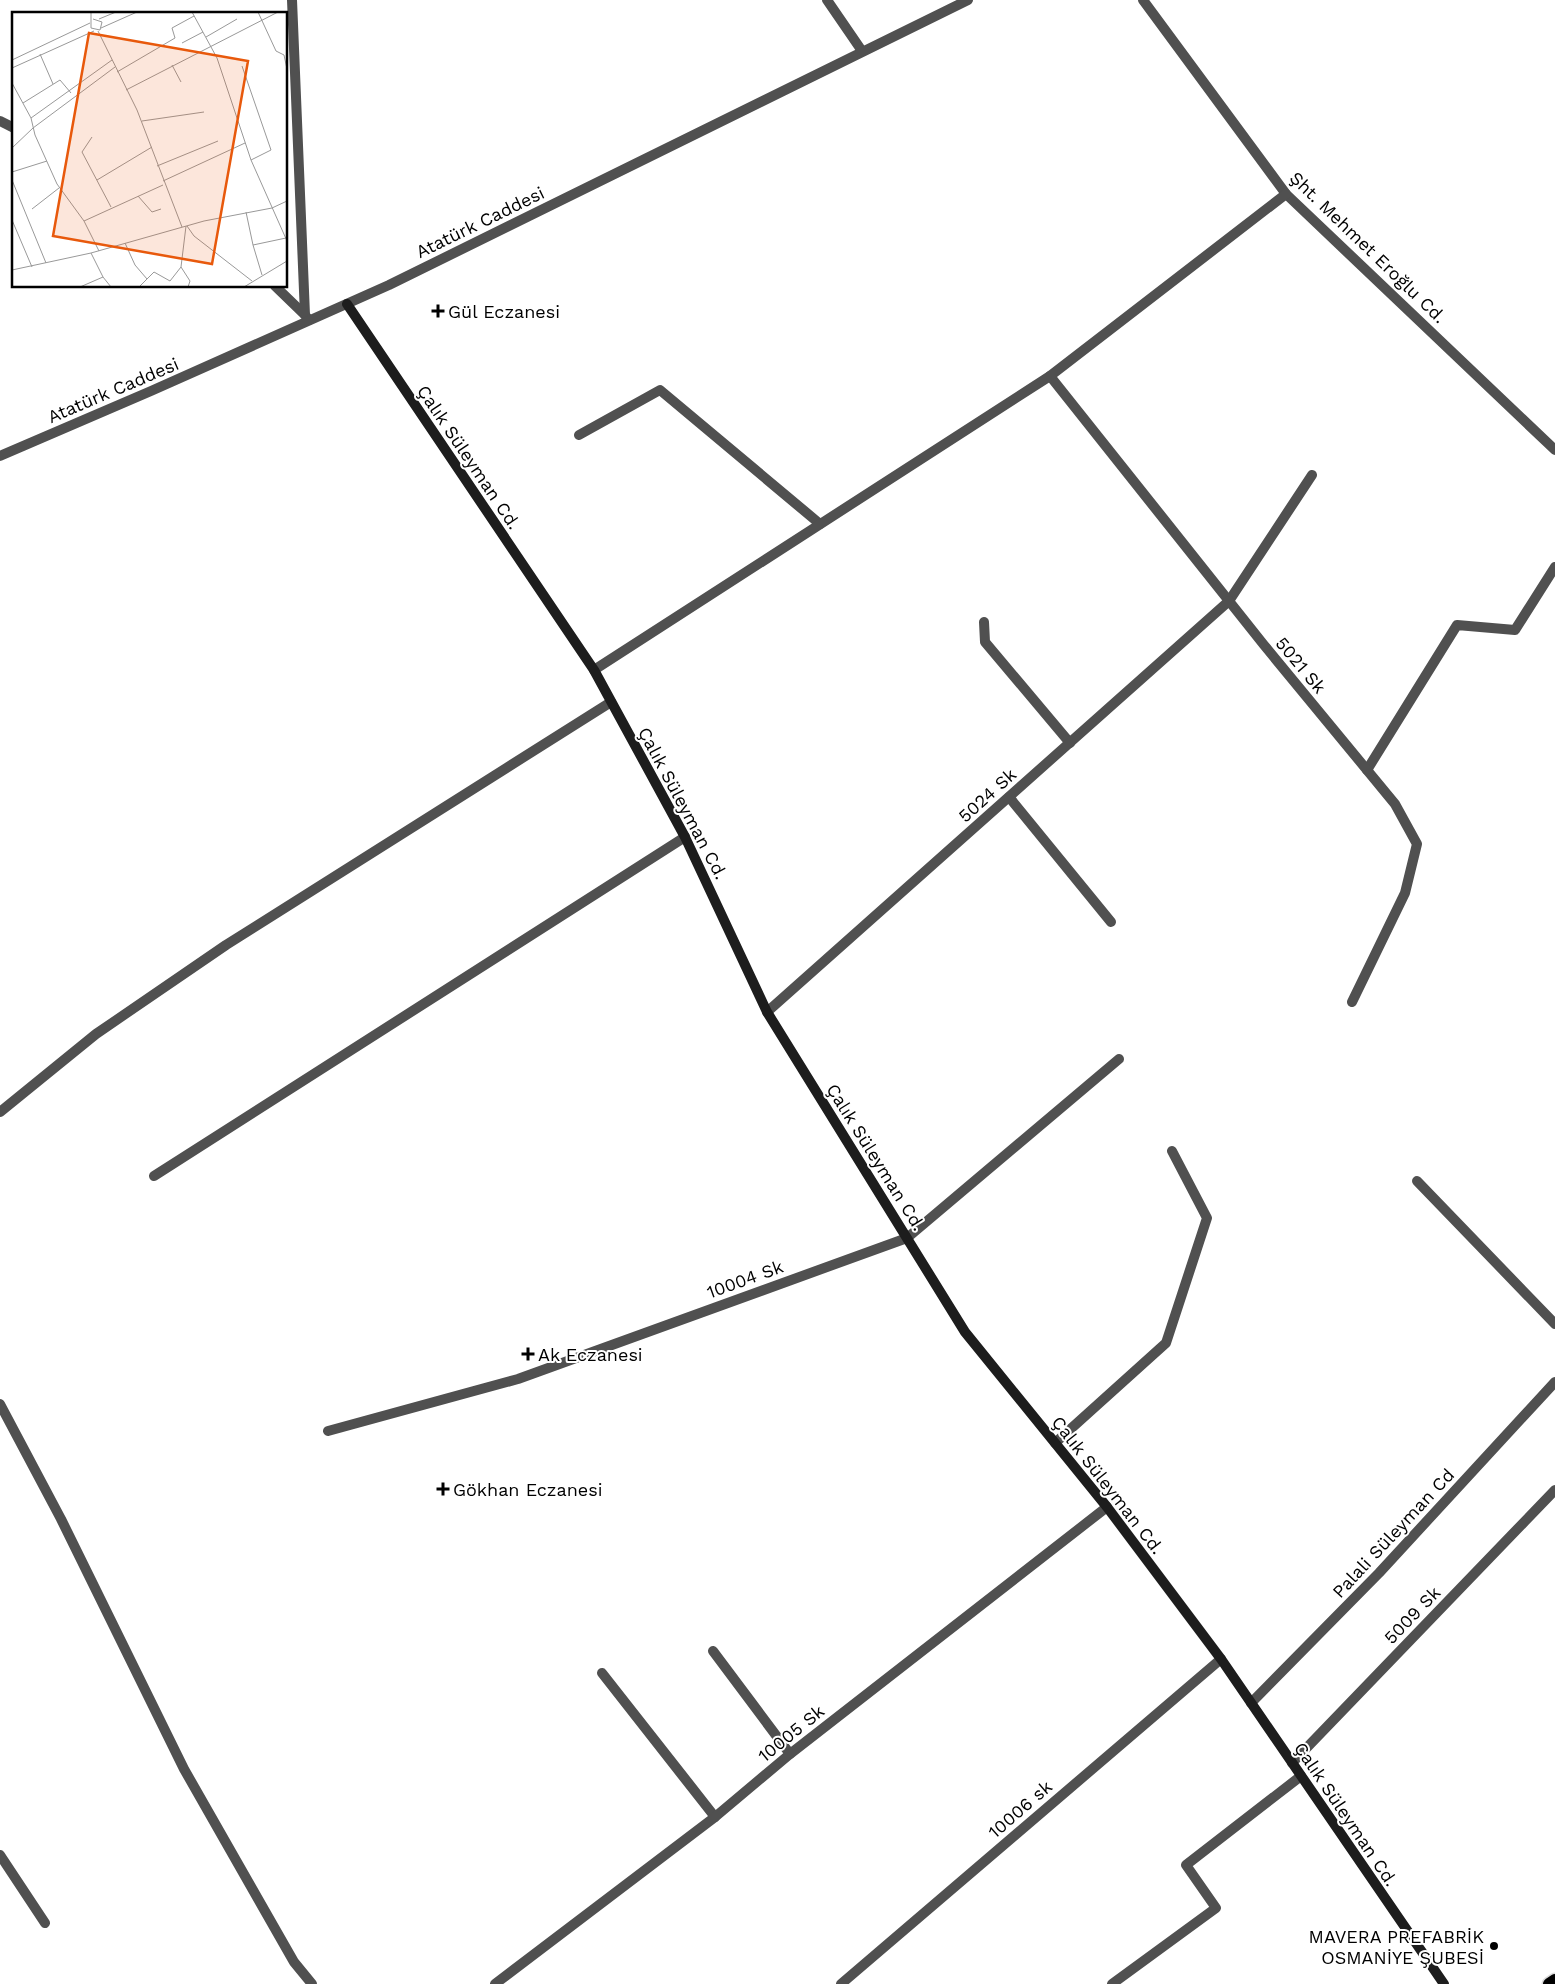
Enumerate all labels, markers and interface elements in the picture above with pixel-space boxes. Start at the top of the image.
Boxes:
inset map [12,12,288,288]
street label: Şht. Mehmet Eroğlu Cd. [1286,167,1450,327]
street label: Atatürk Caddesi [412,182,548,262]
place label: Gül Eczanesi [448,301,560,322]
marker: Gül Eczanesi [432,305,444,317]
street label: Atatürk Caddesi [44,353,182,427]
street label: Çalık Süleyman Cd. [413,381,525,533]
street label: 5021 Sk [1271,633,1331,697]
street label: Çalık Süleyman Cd. [634,723,732,883]
street label: 5024 Sk [954,764,1020,826]
street label: Çalık Süleyman Cd. [822,1080,930,1234]
street label: 10004 Sk [704,1256,786,1302]
place label: Ak Eczanesi [538,1344,643,1365]
marker: Ak Eczanesi [522,1348,534,1360]
street label: Çalık Süleyman Cd. [1048,1412,1168,1558]
street label: Palali Süleyman Cd [1328,1464,1458,1602]
place label: Gökhan Eczanesi [453,1479,602,1500]
marker: Gökhan Eczanesi [437,1483,449,1495]
street label: 5009 Sk [1379,1582,1445,1648]
street label: 10005 Sk [754,1700,828,1766]
street label: Çalık Süleyman Cd. [1290,1738,1402,1890]
street label: 10006 sk [984,1776,1056,1842]
place label: MAVERA PREFABRİK OSMANİYE ŞUBESİ [1309,1926,1484,1968]
marker: MAVERA PREFABRİK OSMANİYE ŞUBESİ [1488,1940,1500,1952]

